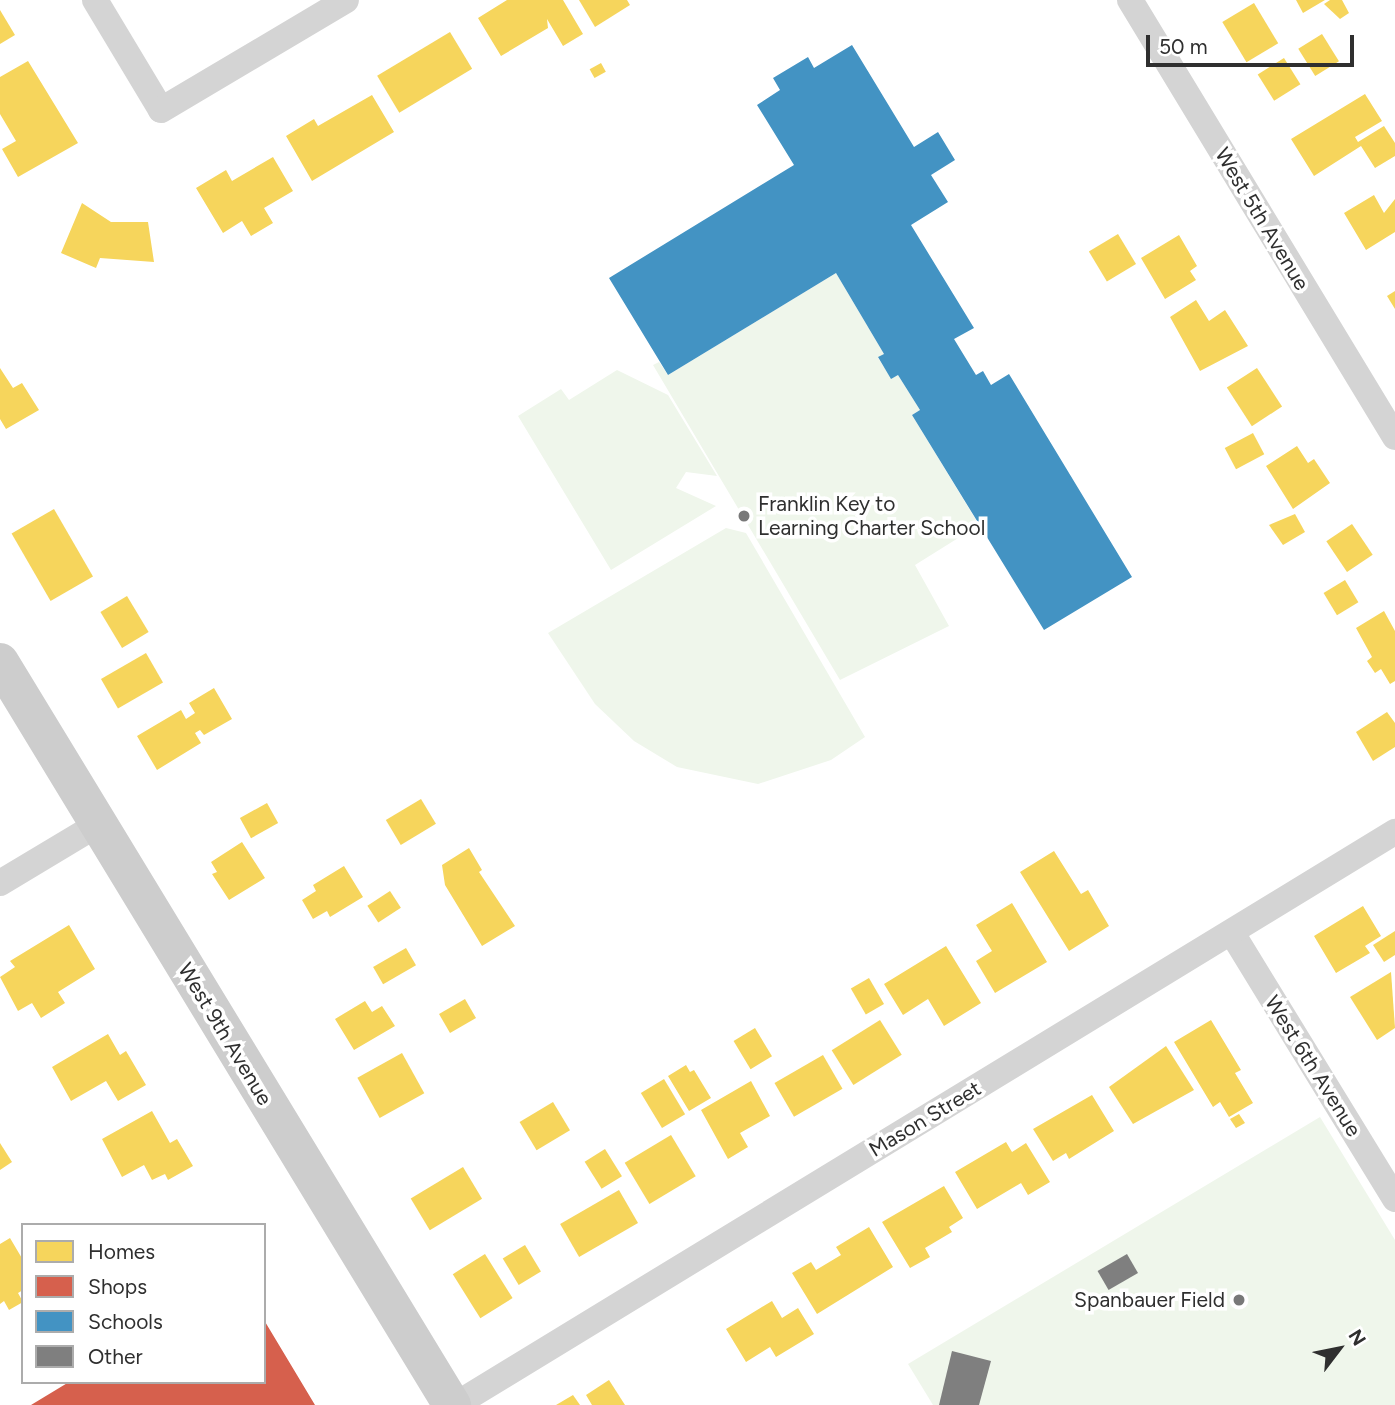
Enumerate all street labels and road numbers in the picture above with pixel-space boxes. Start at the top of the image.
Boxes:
street label: West 5th Avenue [1210,143,1314,295]
street label: West 9th Avenue [173,958,277,1110]
street label: West 6th Avenue [1260,991,1366,1141]
street label: Mason Street [864,1076,986,1162]

